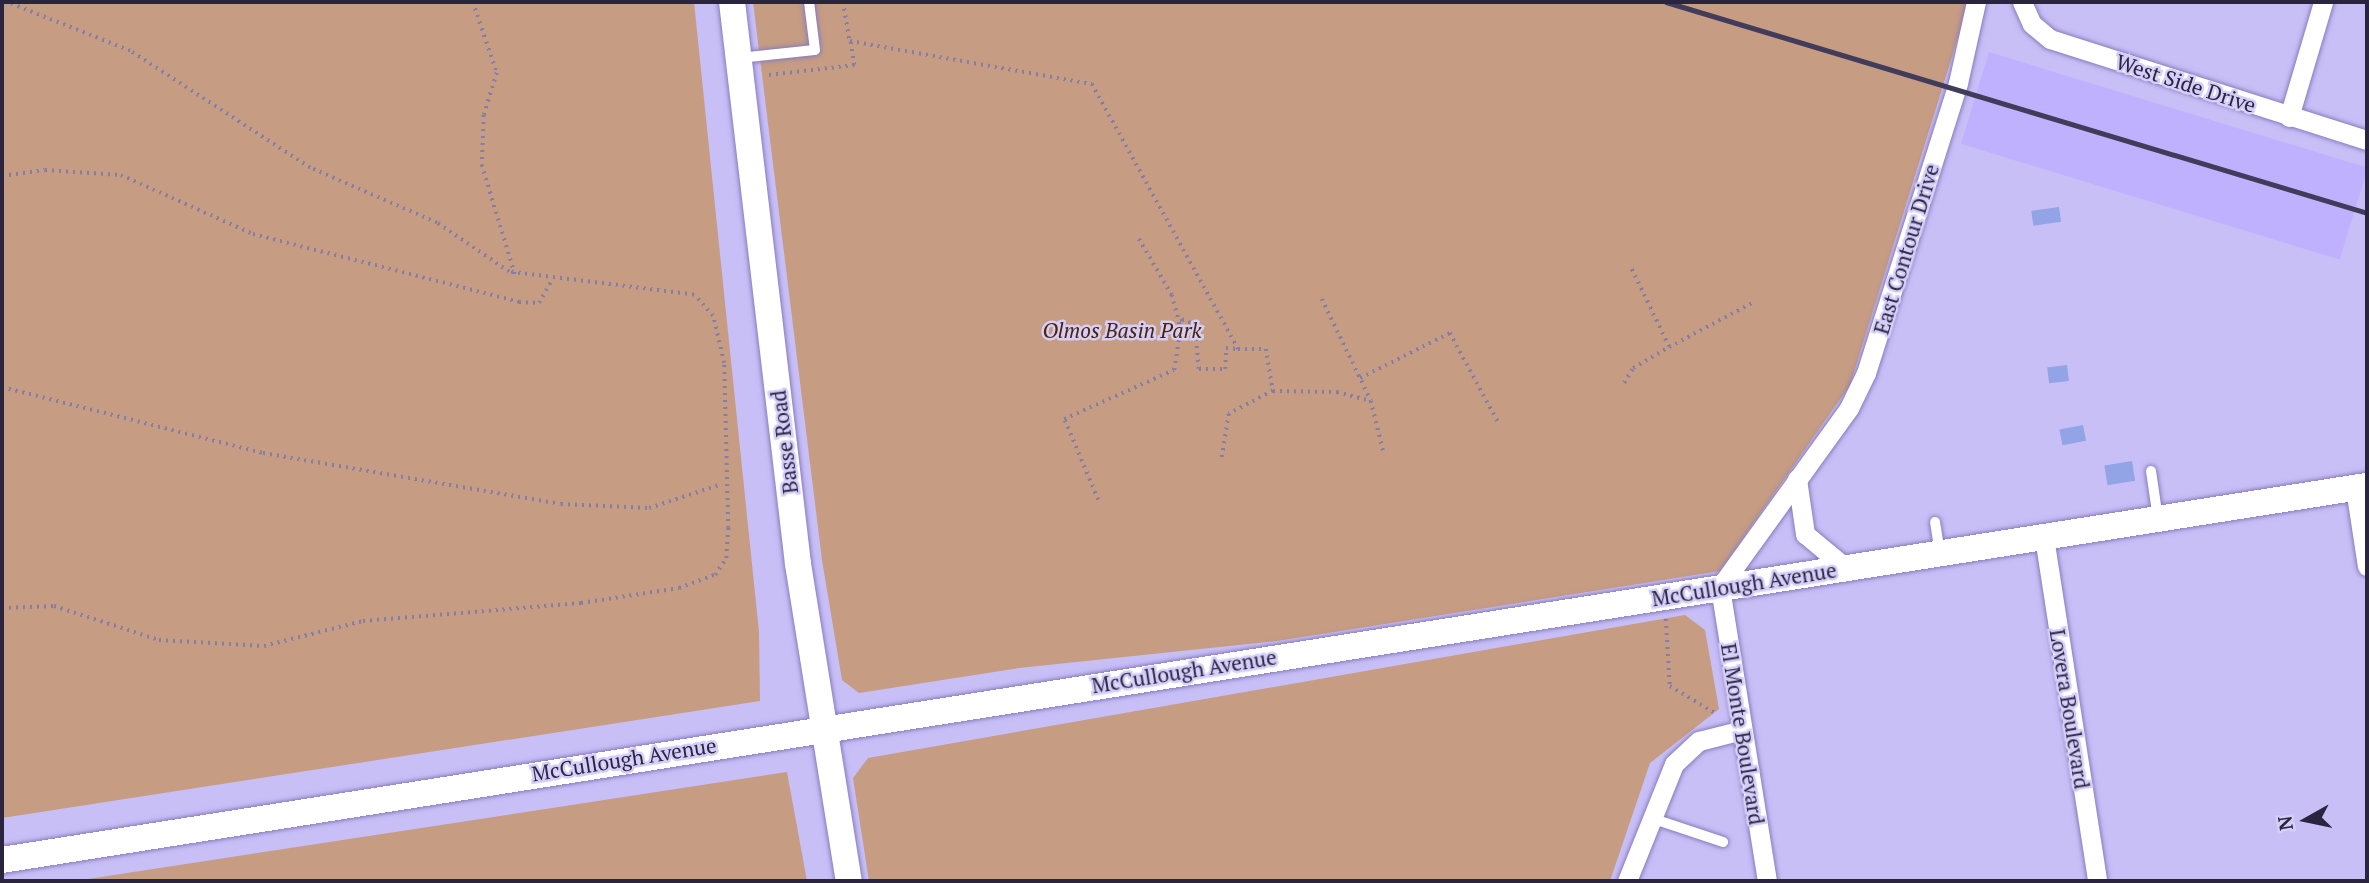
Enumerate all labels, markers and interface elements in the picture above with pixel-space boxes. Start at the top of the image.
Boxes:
street label: West Side Drive [2113,48,2259,118]
street label: East Contour Drive [1868,161,1944,337]
park label: Olmos Basin Park [1042,317,1202,343]
street label: Basse Road [765,389,803,495]
street label: McCullough Avenue [1650,557,1838,611]
street label: Lovera Boulevard [2045,627,2095,791]
street label: El Monte Boulevard [1716,641,1770,827]
street label: McCullough Avenue [1090,644,1278,698]
street label: McCullough Avenue [530,732,718,786]
north arrow [2271,785,2341,855]
text: N [2271,814,2298,832]

